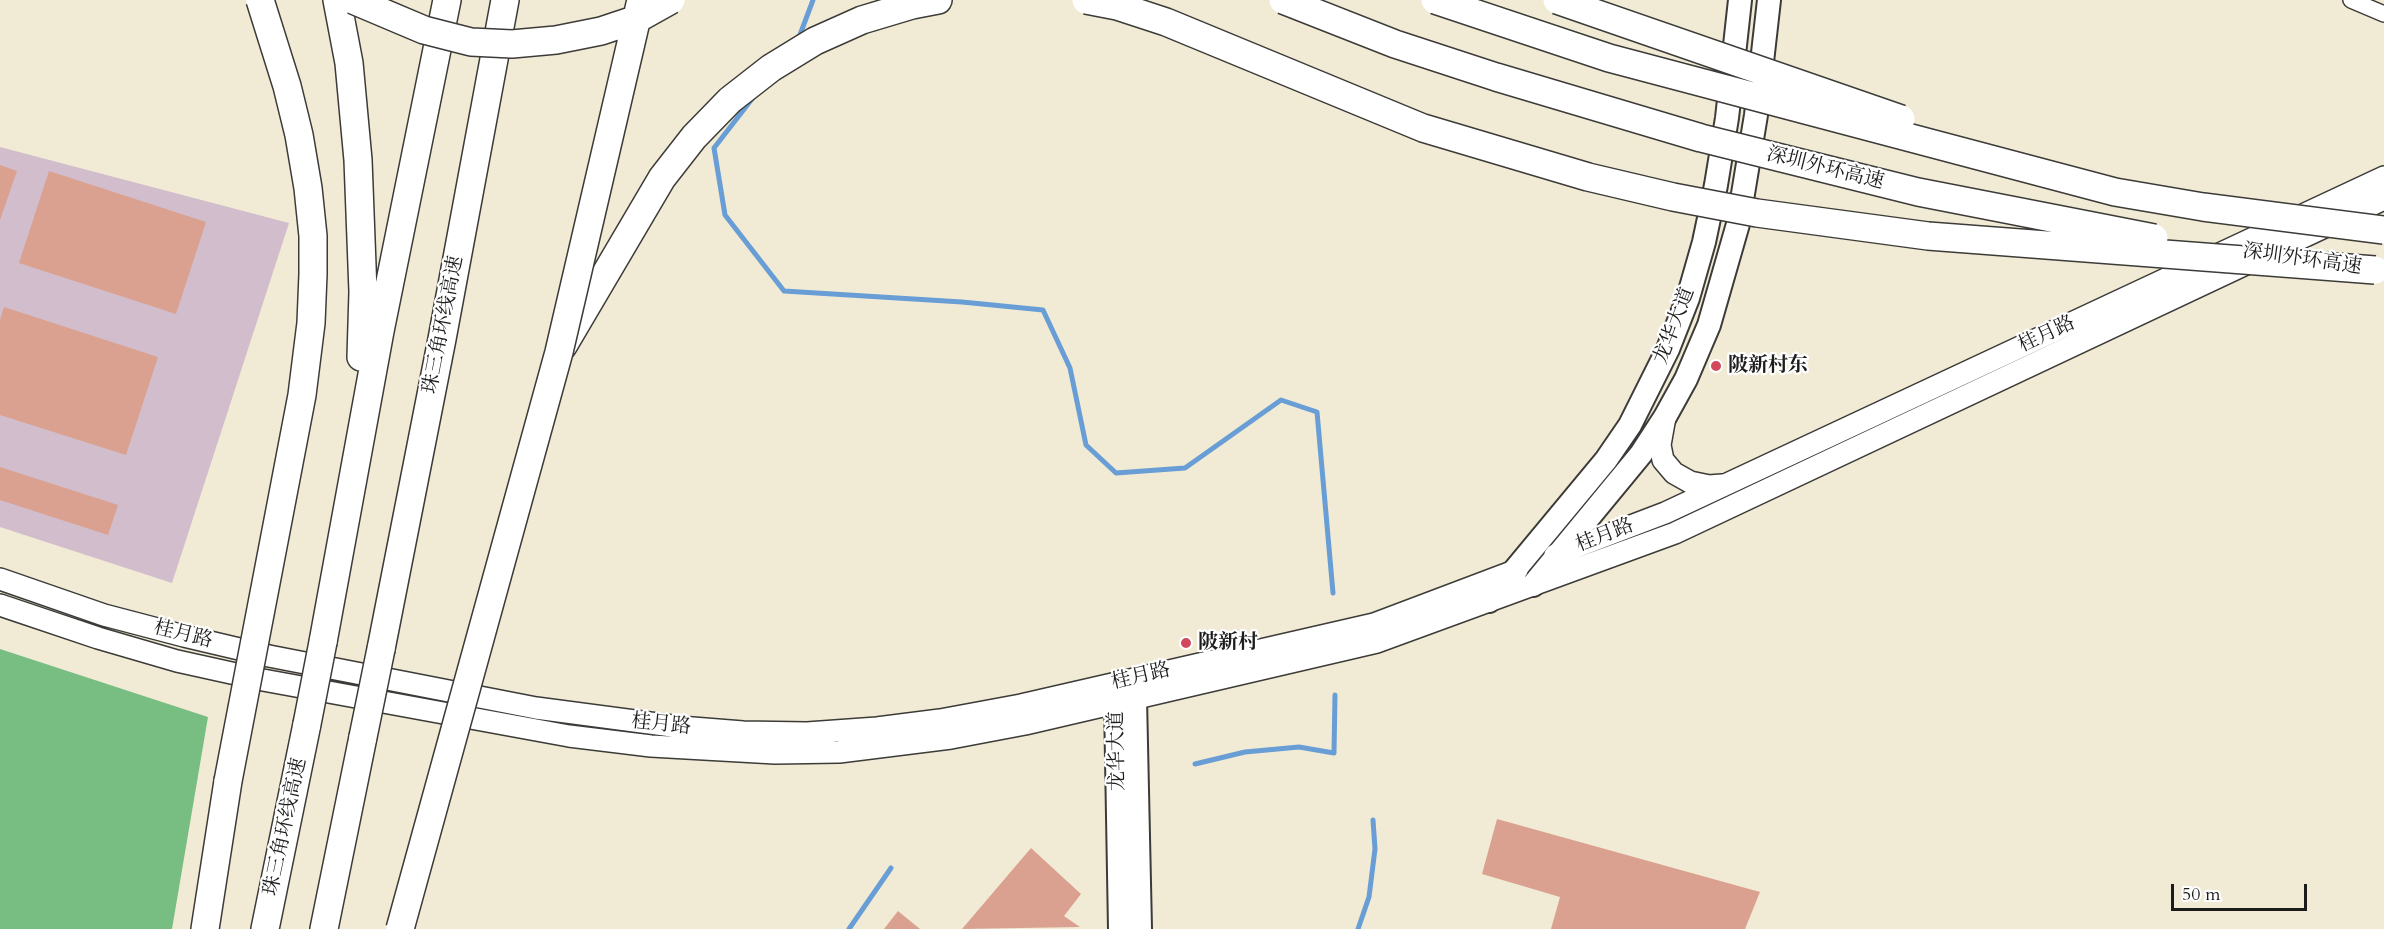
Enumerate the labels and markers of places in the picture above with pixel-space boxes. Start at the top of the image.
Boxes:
place label: 陂新村东 [1728,354,1808,378]
marker: 陂新村东 [1709,359,1723,373]
place label: 陂新村 [1198,631,1258,655]
marker: 陂新村 [1179,636,1193,650]

